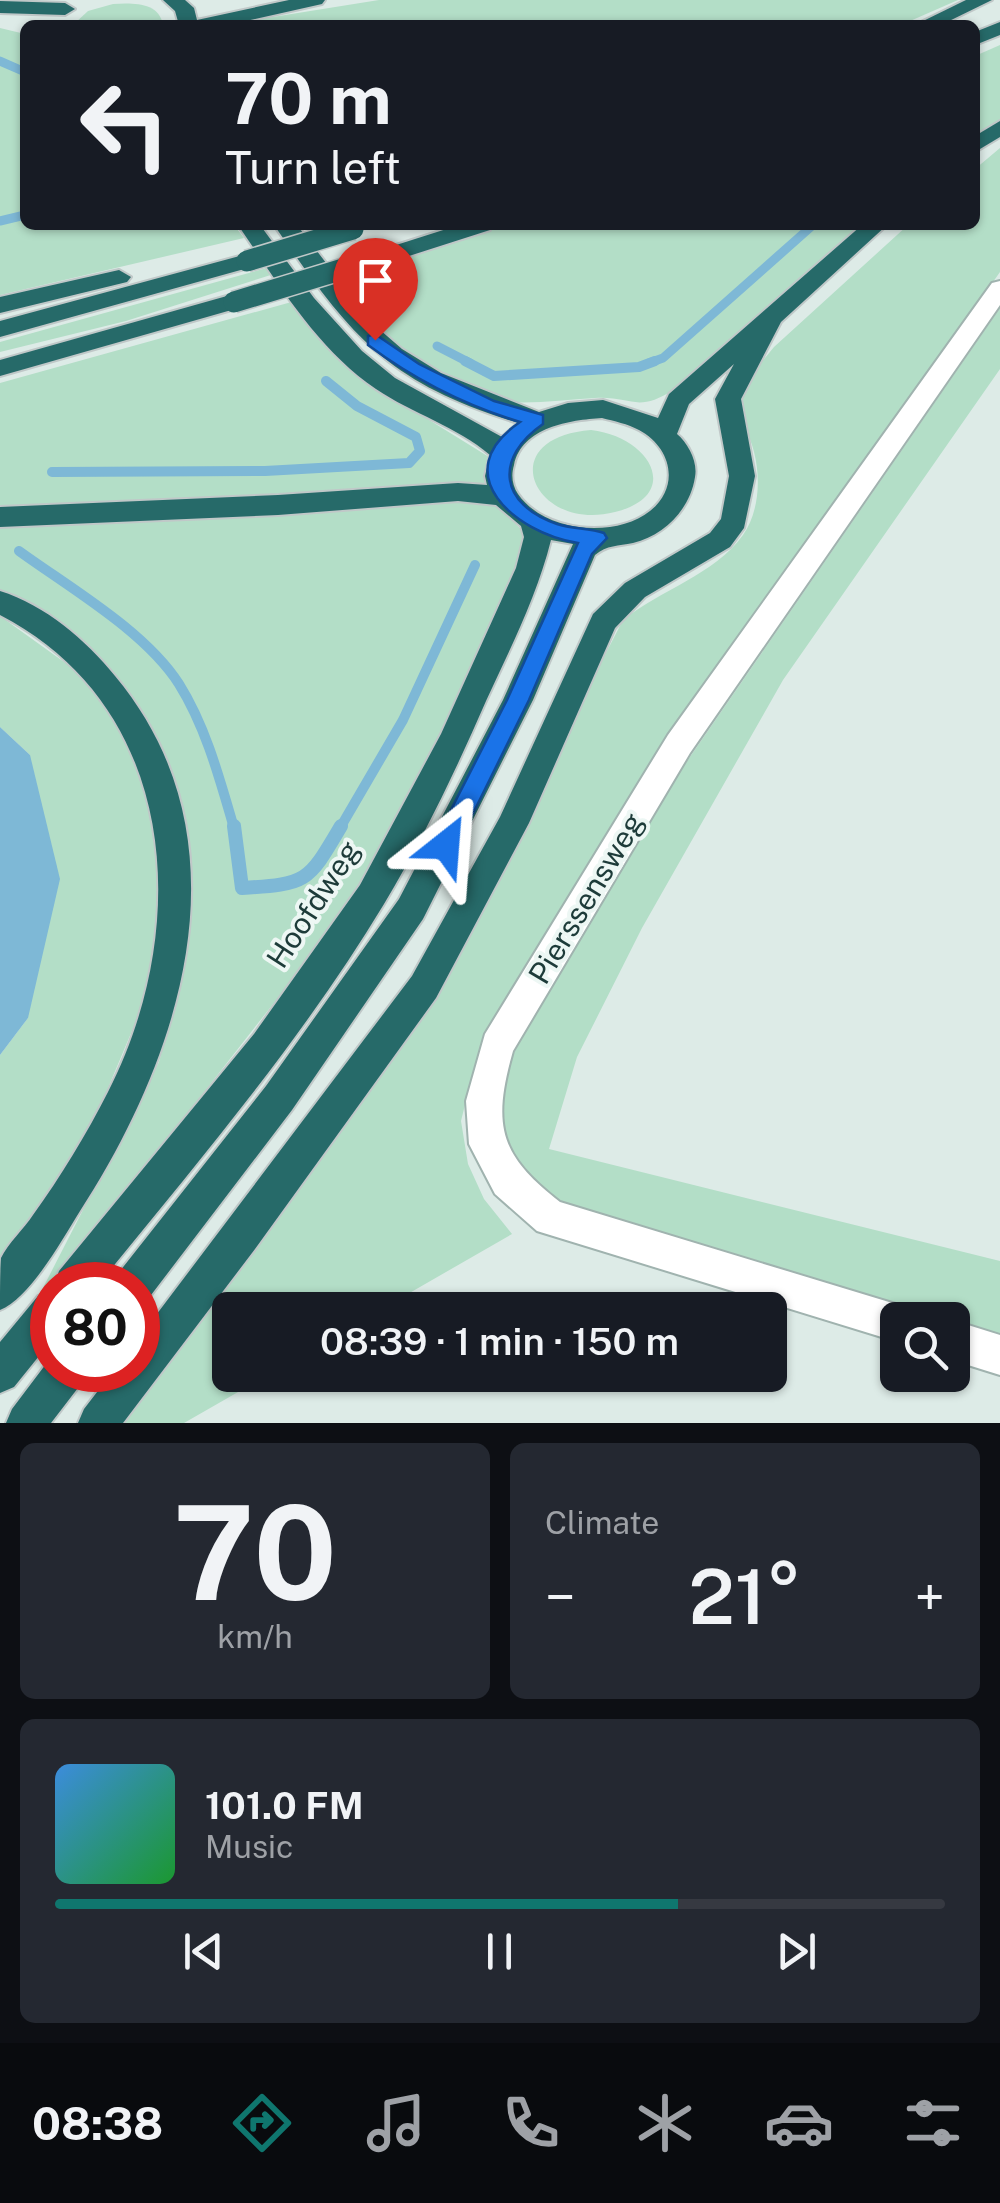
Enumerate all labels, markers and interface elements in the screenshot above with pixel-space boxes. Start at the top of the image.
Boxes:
text: 70 m [225,57,392,140]
icon: left [60,60,190,190]
text: Turn left [225,141,401,194]
pin [333,238,418,341]
icon: arrive [348,253,403,308]
position arrow [394,793,498,897]
street label: Pierssensweg [521,806,651,990]
street label: Hoofdweg [259,834,367,974]
speed limit sign: 80 [30,1262,160,1392]
map controls [880,1302,970,1392]
button: search [880,1302,970,1392]
text: 08:39 · 1 min · 150 m [320,1319,679,1364]
text: 70 [173,1477,337,1629]
text: Climate [545,1504,659,1541]
text: 21° [689,1553,801,1641]
text: − [545,1565,576,1629]
text: + [915,1565,945,1629]
text: km/h [217,1618,293,1655]
text: 101.0 FM [205,1783,364,1828]
text: Music [205,1828,293,1865]
icon: previous [176,1924,231,1979]
icon: pause [472,1924,527,1979]
icon: next [769,1924,824,1979]
icon: directions [227,2088,297,2158]
icon: music [361,2088,431,2158]
icon: phone [496,2088,566,2158]
icon: climate [630,2088,700,2158]
icon: car [764,2088,834,2158]
icon: filters [898,2088,968,2158]
text: 08:38 [32,2097,163,2150]

